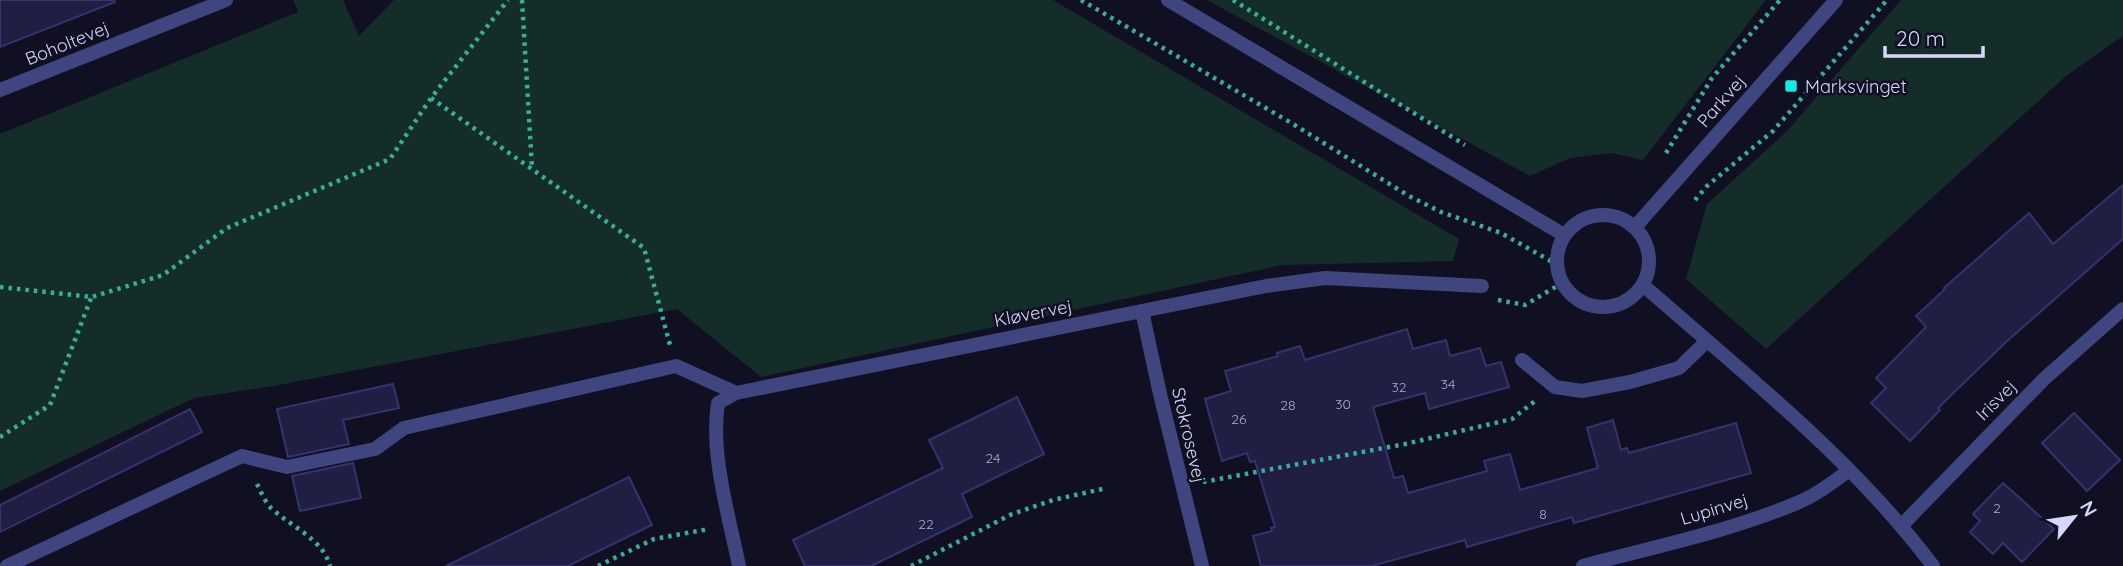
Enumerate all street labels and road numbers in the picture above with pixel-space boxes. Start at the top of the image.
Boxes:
street label: Boholtevej [22,16,112,70]
street label: Parkvej [1692,70,1750,132]
street label: Kløvervej [992,294,1074,332]
street label: Irisvej [1971,375,2021,425]
street label: Stokrosevej [1167,385,1211,485]
street label: Lupinvej [1677,488,1751,530]

